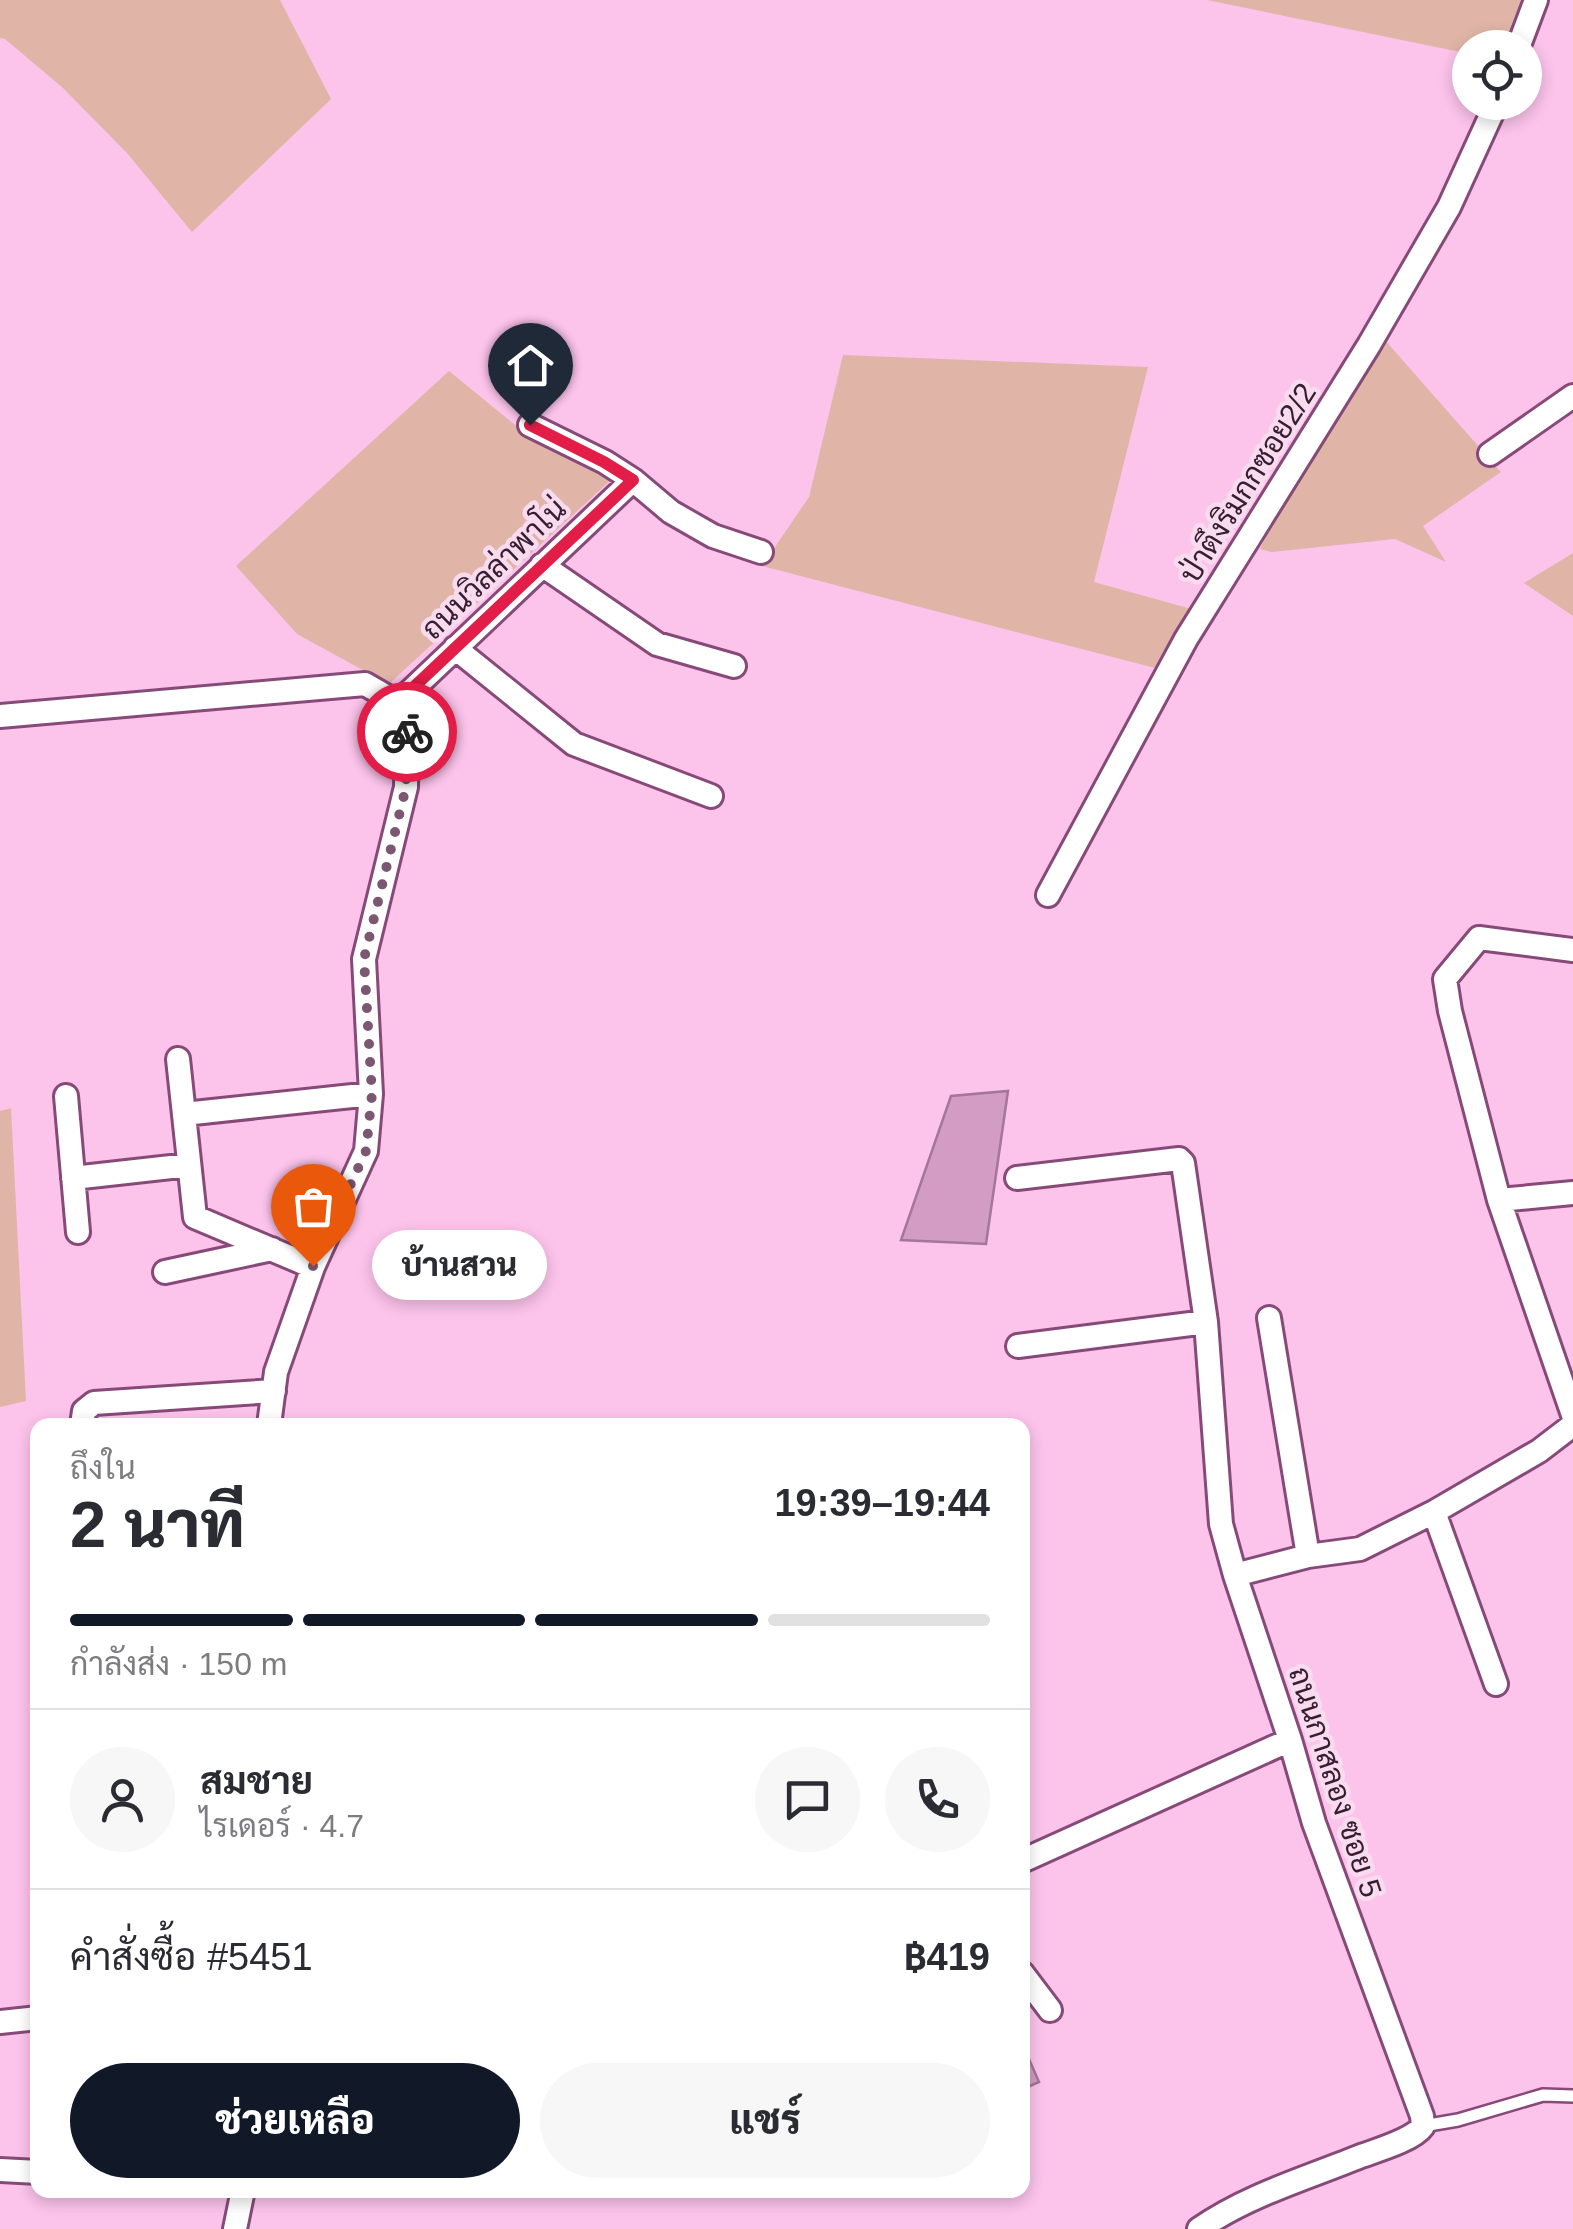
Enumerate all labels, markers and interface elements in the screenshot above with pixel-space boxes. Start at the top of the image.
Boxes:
map controls [1452,30,1542,120]
button: locate [1452,30,1542,120]
pin [488,323,573,426]
icon: home [503,338,558,393]
street label: ป่าตึงริมกกซอย2/2 [1170,376,1322,588]
street label: ถนนวิลล่าพาโน่ [413,490,572,645]
courier [357,682,457,782]
icon: bike [380,705,435,760]
pin [271,1164,356,1267]
icon: bag [286,1179,341,1234]
callout: บ้านสวน [373,1231,548,1301]
text: บ้านสวน [401,1247,518,1283]
text: ถึงใน [70,1450,136,1486]
text: 19:39–19:44 [774,1482,990,1524]
text: 2 นาที [70,1488,245,1561]
text: กำลังส่ง · 150 m [70,1646,288,1682]
street label: ถนนกาสลอง ซอย 5 [1283,1663,1388,1901]
button: person [70,1747,175,1852]
button: chat [755,1747,860,1852]
button: phone [885,1747,990,1852]
text: สมชาย [200,1760,313,1802]
text: ไรเดอร์ · 4.7 [200,1808,364,1844]
text: คำสั่งซื้อ #5451 [70,1936,313,1978]
text: ฿419 [904,1936,990,1978]
button: ช่วยเหลือ [70,2063,520,2178]
button: แชร์ [540,2063,990,2178]

